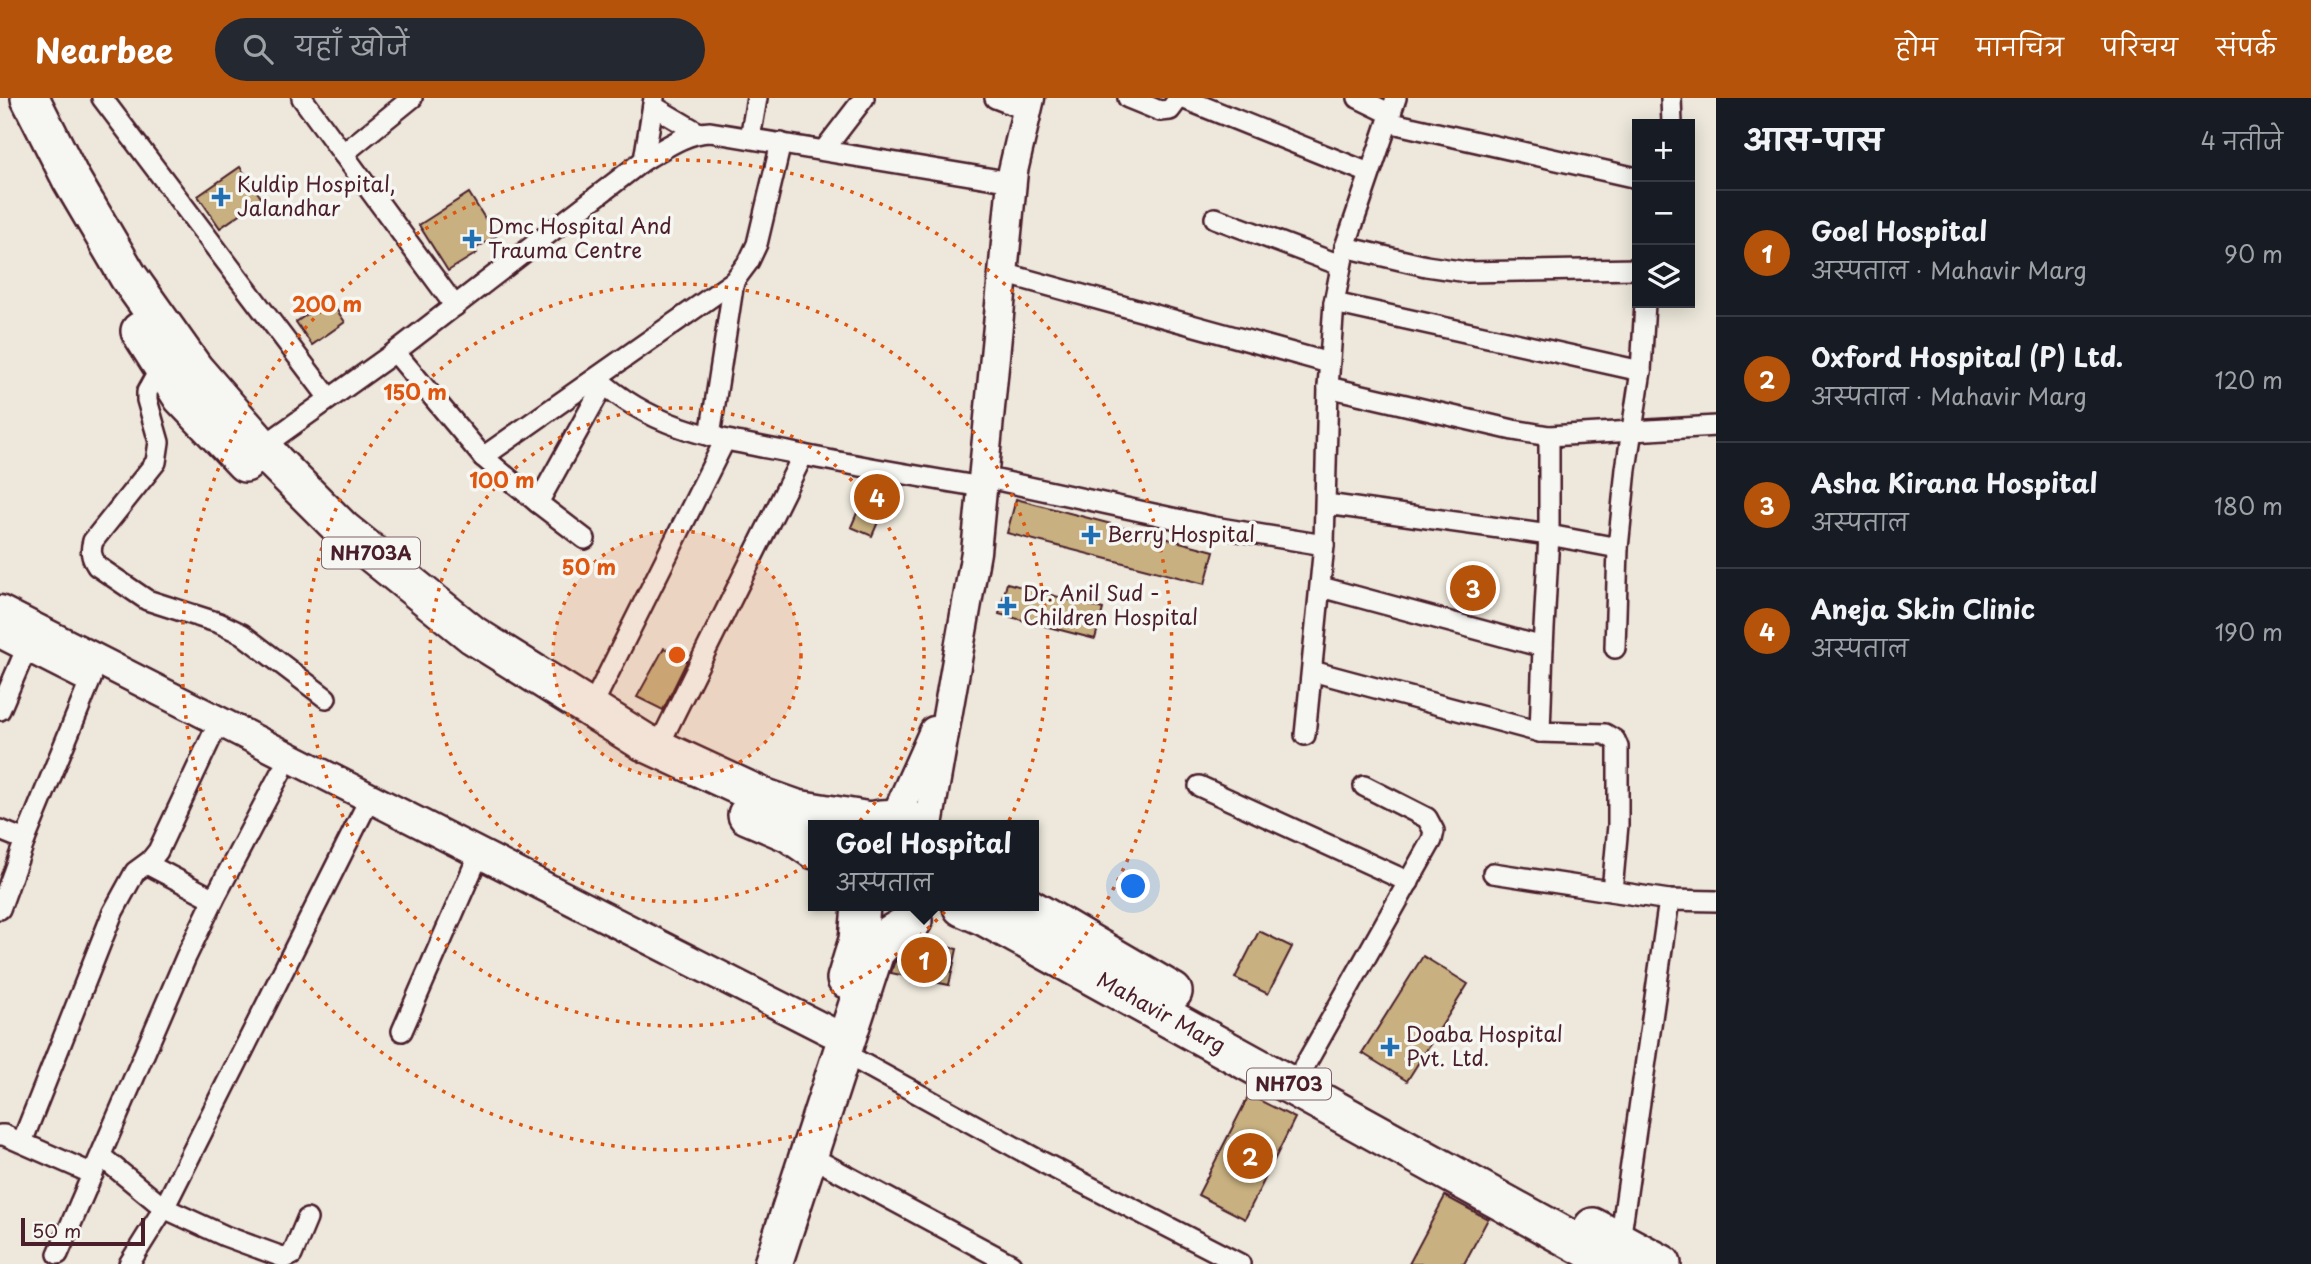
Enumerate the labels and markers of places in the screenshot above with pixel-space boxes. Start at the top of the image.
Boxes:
place label: Kuldip Hospital, Jalandhar [237,167,396,223]
marker: Kuldip Hospital, Jalandhar [211,187,231,207]
place label: Dmc Hospital And Trauma Centre [488,209,672,265]
marker: Dmc Hospital And Trauma Centre [462,229,482,249]
pin: 4 [854,471,900,523]
place label: Berry Hospital [1107,517,1255,549]
marker: Berry Hospital [1081,525,1101,545]
pin: 3 [1450,562,1496,614]
place label: Dr. Anil Sud - Children Hospital [1023,576,1198,632]
marker: Dr. Anil Sud - Children Hospital [997,596,1017,616]
centre of rings [665,643,689,667]
pin: 1 [901,934,947,986]
place label: Doaba Hospital Pvt. Ltd. [1406,1017,1563,1073]
marker: Doaba Hospital Pvt. Ltd. [1380,1037,1400,1057]
pin: 2 [1227,1130,1273,1182]

